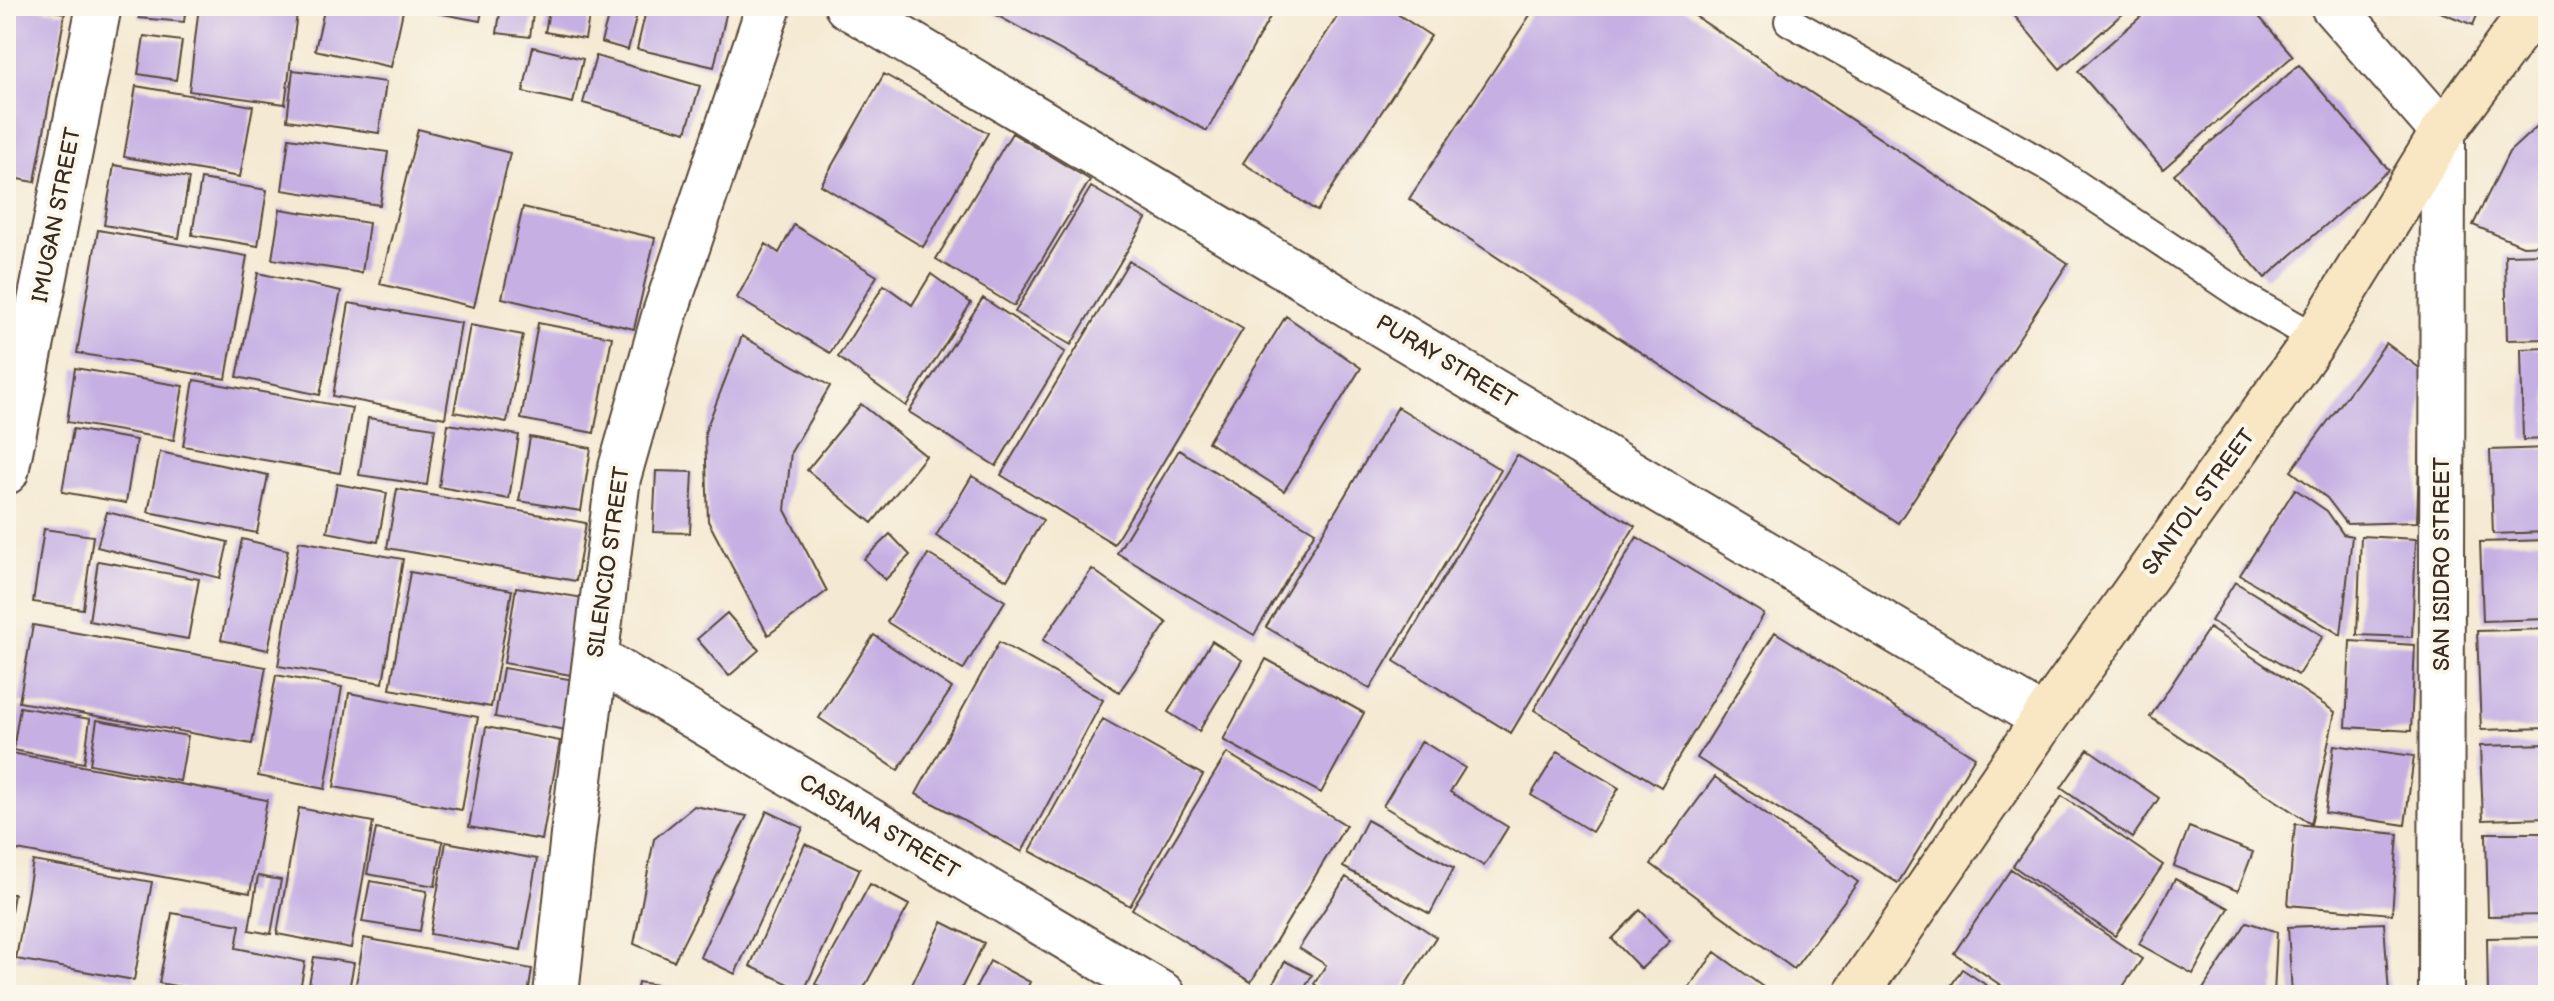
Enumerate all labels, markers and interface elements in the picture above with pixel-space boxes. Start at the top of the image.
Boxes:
street label: IMUGAN STREET [27,125,87,305]
street label: PURAY STREET [1371,309,1521,415]
street label: SANTOL STREET [2137,424,2261,580]
street label: SAN ISIDRO STREET [2429,457,2456,671]
street label: SILENCIO STREET [582,465,636,659]
street label: CASIANA STREET [794,769,964,885]

